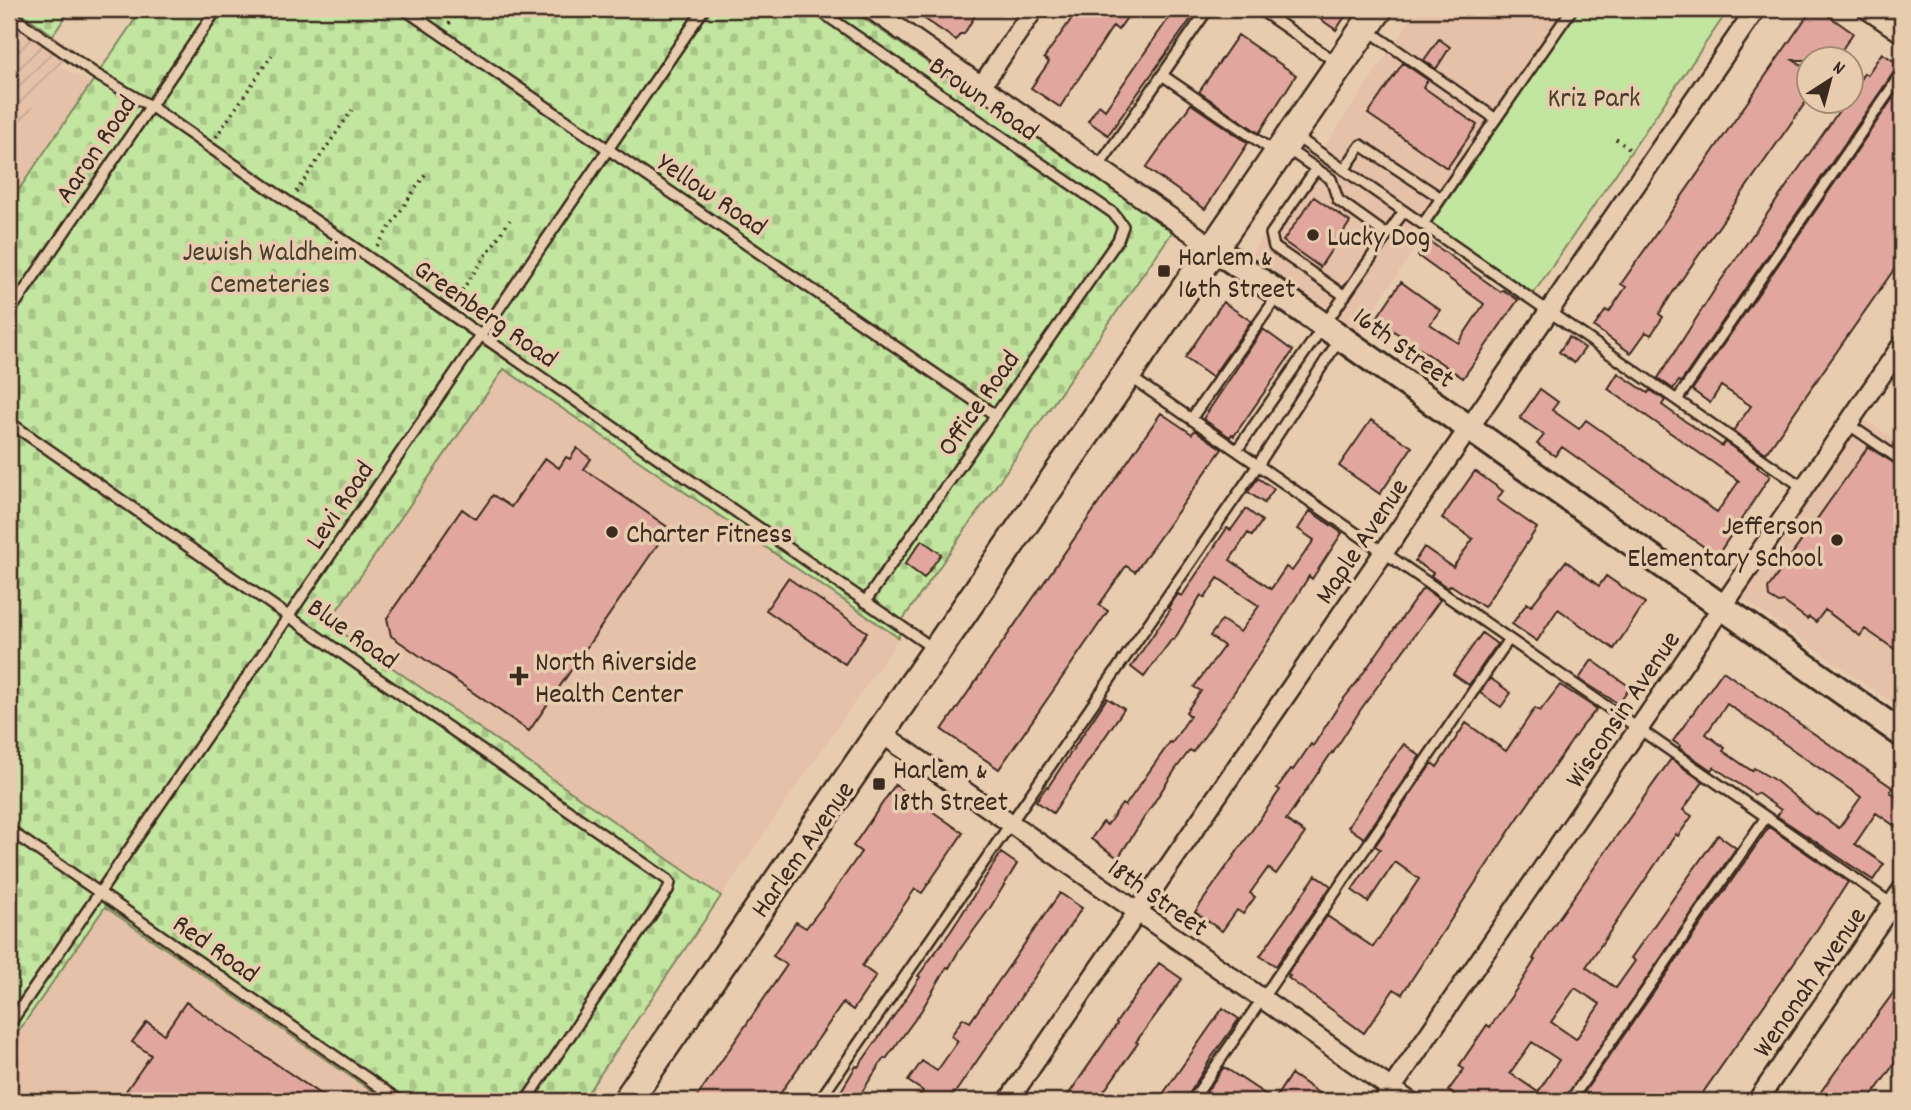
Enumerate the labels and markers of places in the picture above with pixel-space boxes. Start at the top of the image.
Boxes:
place label: Lucky Dog [1327,220,1430,260]
marker: Lucky Dog [1305,227,1321,243]
place label: Harlem & 16th Street [1178,240,1295,312]
marker: Harlem & 16th Street [1156,263,1172,279]
place label: Jefferson Elementary School [1627,509,1823,581]
place label: Charter Fitness [626,517,792,557]
marker: Charter Fitness [604,524,620,540]
marker: Jefferson Elementary School [1829,532,1845,548]
place label: North Riverside Health Center [535,645,697,717]
marker: North Riverside Health Center [509,666,529,686]
place label: Harlem & 18th Street [893,753,1008,825]
marker: Harlem & 18th Street [871,776,887,792]

